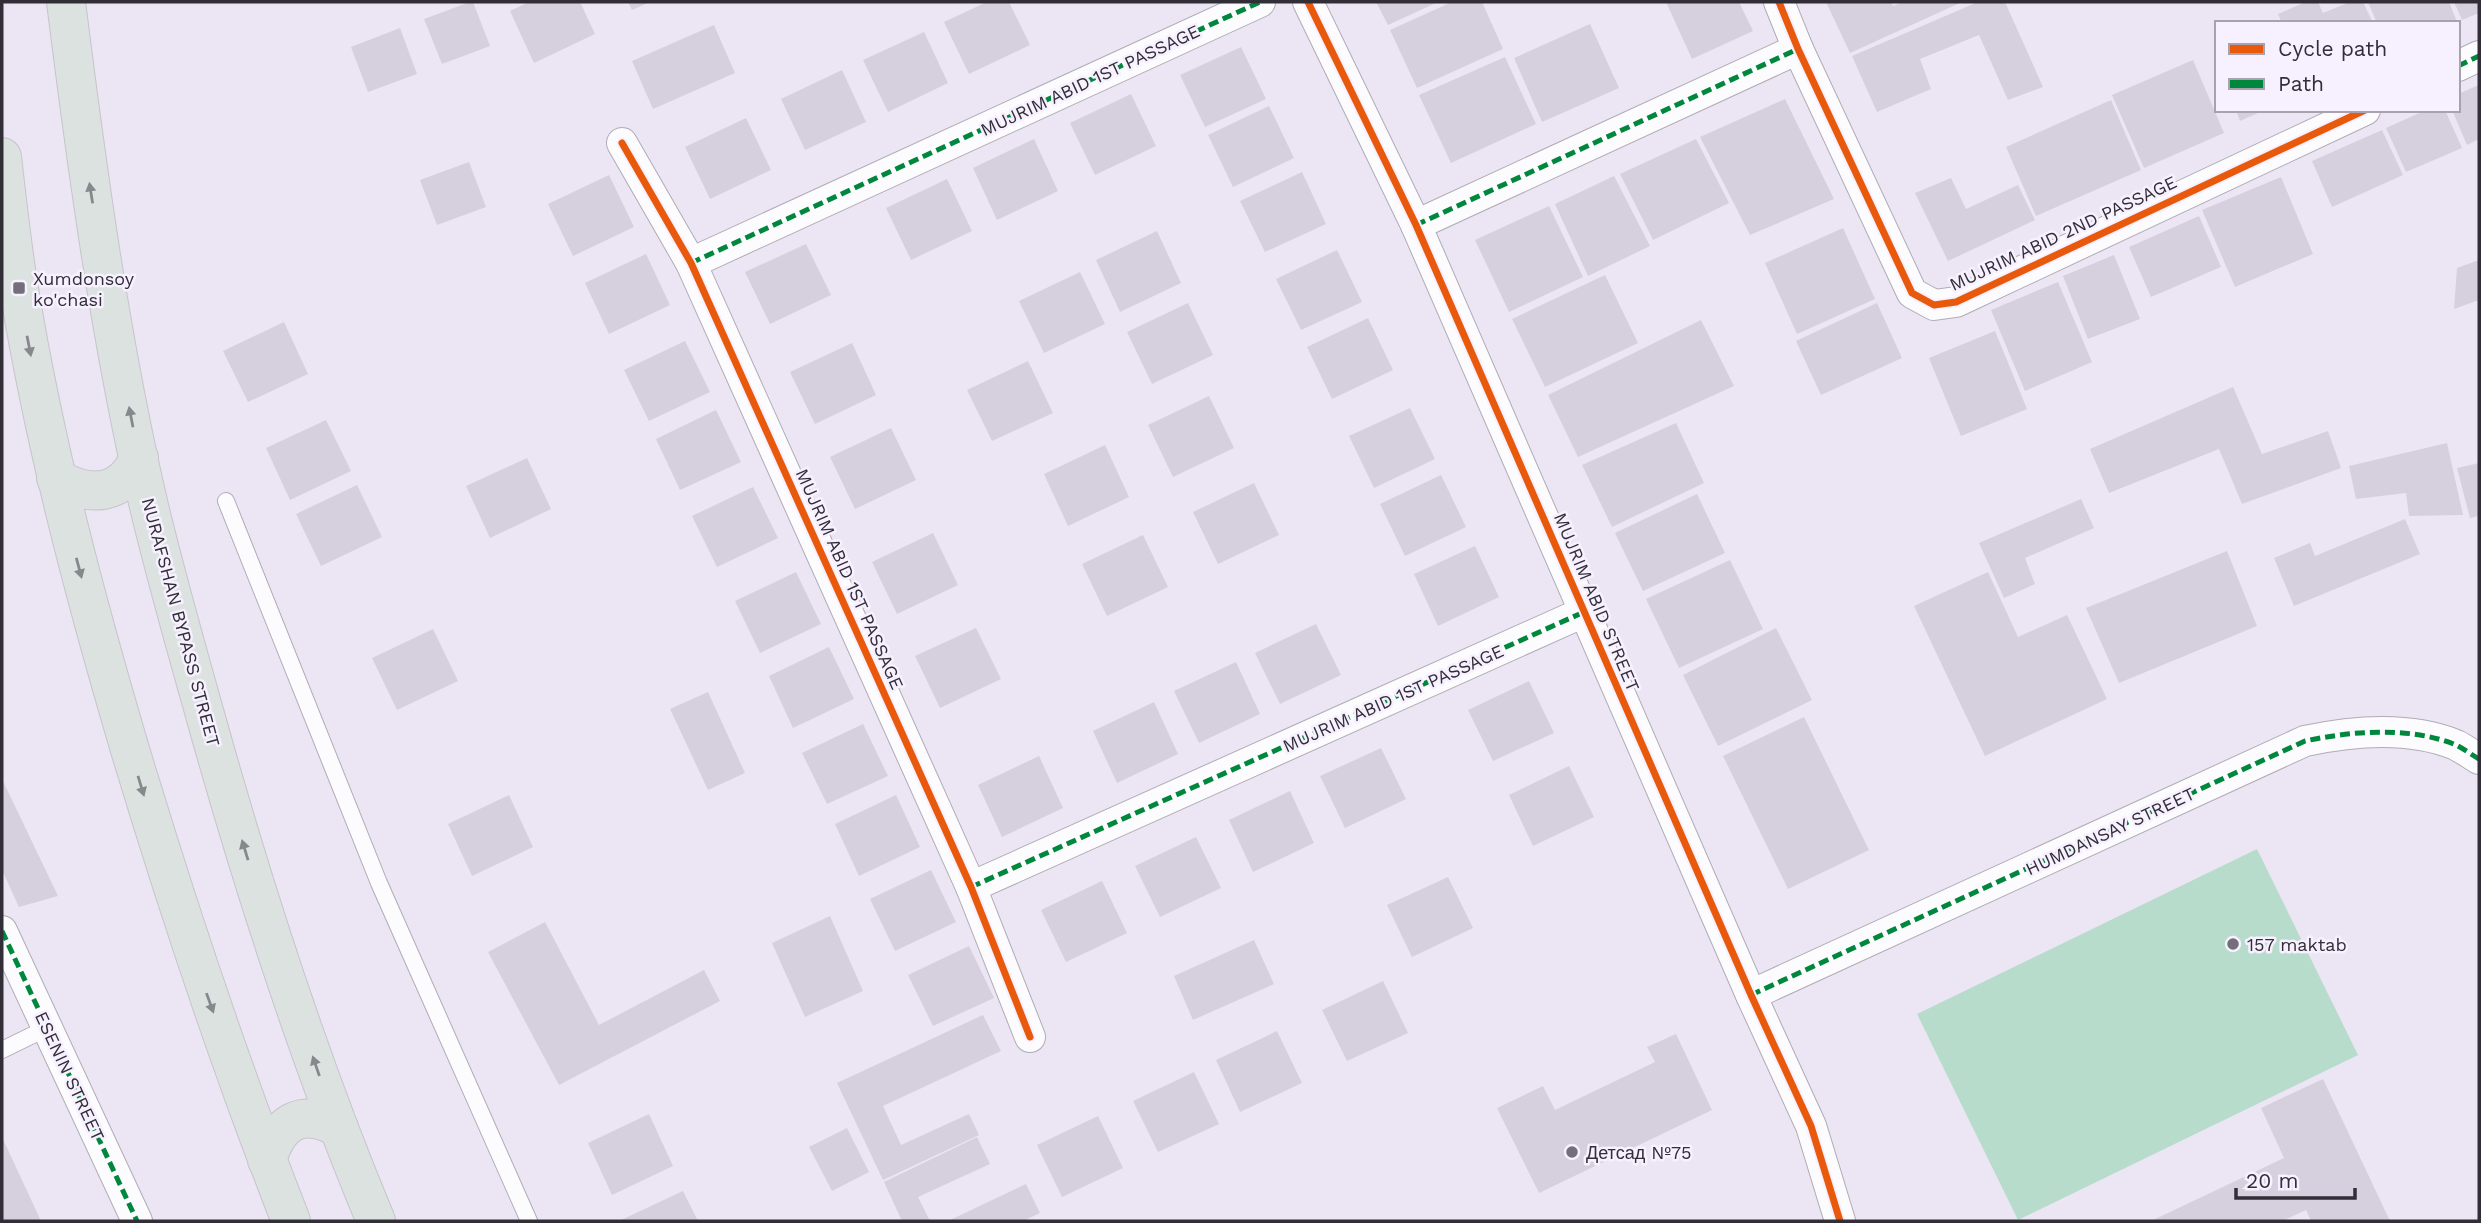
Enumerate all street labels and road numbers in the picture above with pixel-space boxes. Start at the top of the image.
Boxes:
street label: MUJRIM ABID 1ST PASSAGE [977,20,1203,140]
street label: MUJRIM ABID 2ND PASSAGE [1946,171,2180,295]
street label: MUJRIM ABID 1ST PASSAGE [792,465,908,693]
street label: NURAFSHAN BYPASS STREET [138,495,224,749]
street label: MUJRIM ABID STREET [1550,509,1644,695]
street label: MUJRIM ABID 1ST PASSAGE [1279,640,1507,756]
street label: HUMDANSAY STREET [2022,782,2198,879]
street label: ESENIN STREET [31,1008,109,1144]

